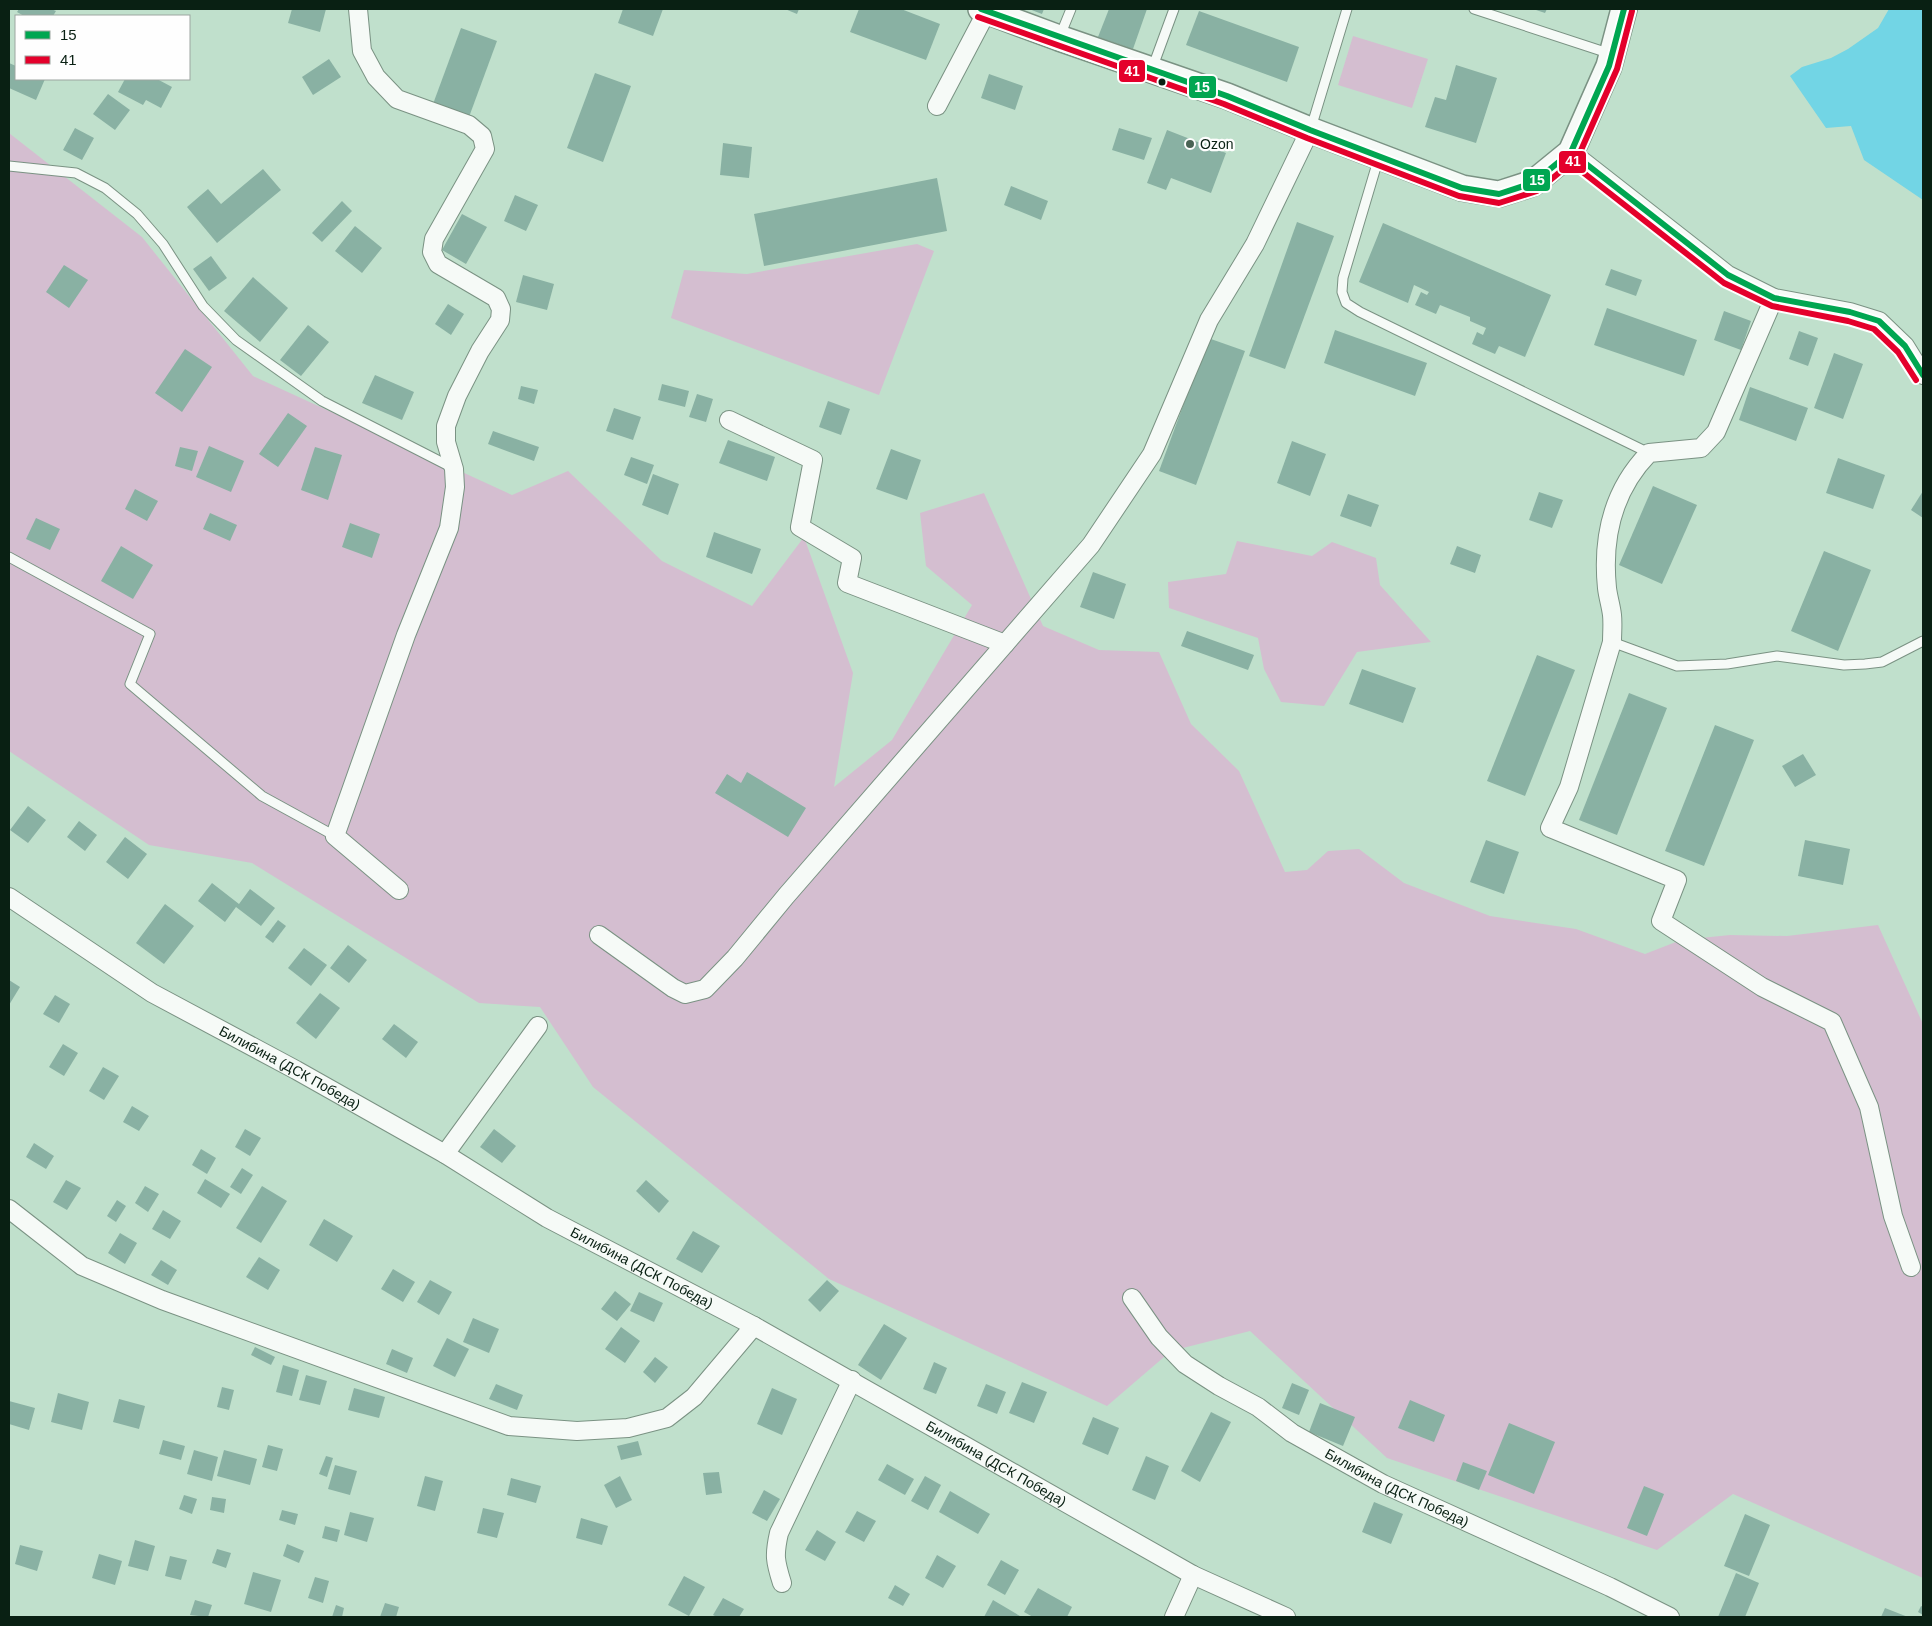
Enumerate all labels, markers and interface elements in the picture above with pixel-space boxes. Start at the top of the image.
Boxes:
legend [15,15,190,80]
text: 15 [60,26,77,43]
text: 41 [60,51,77,68]
line badge: 41 [1118,59,1146,83]
text: 41 [1124,63,1140,79]
line badge: 15 [1188,75,1217,99]
unlabelled marker [1157,77,1167,87]
text: 15 [1194,79,1210,95]
place label: Ozon [1200,136,1233,152]
marker: Ozon [1184,138,1196,150]
line badge: 41 [1558,150,1587,174]
text: 41 [1565,153,1581,169]
line badge: 15 [1522,168,1551,192]
text: 15 [1529,172,1545,188]
street label: Билибина (ДСК Победа) [217,1023,363,1113]
street label: Билибина (ДСК Победа) [568,1224,716,1311]
street label: Билибина (ДСК Победа) [923,1417,1069,1509]
street label: Билибина (ДСК Победа) [1322,1445,1471,1530]

